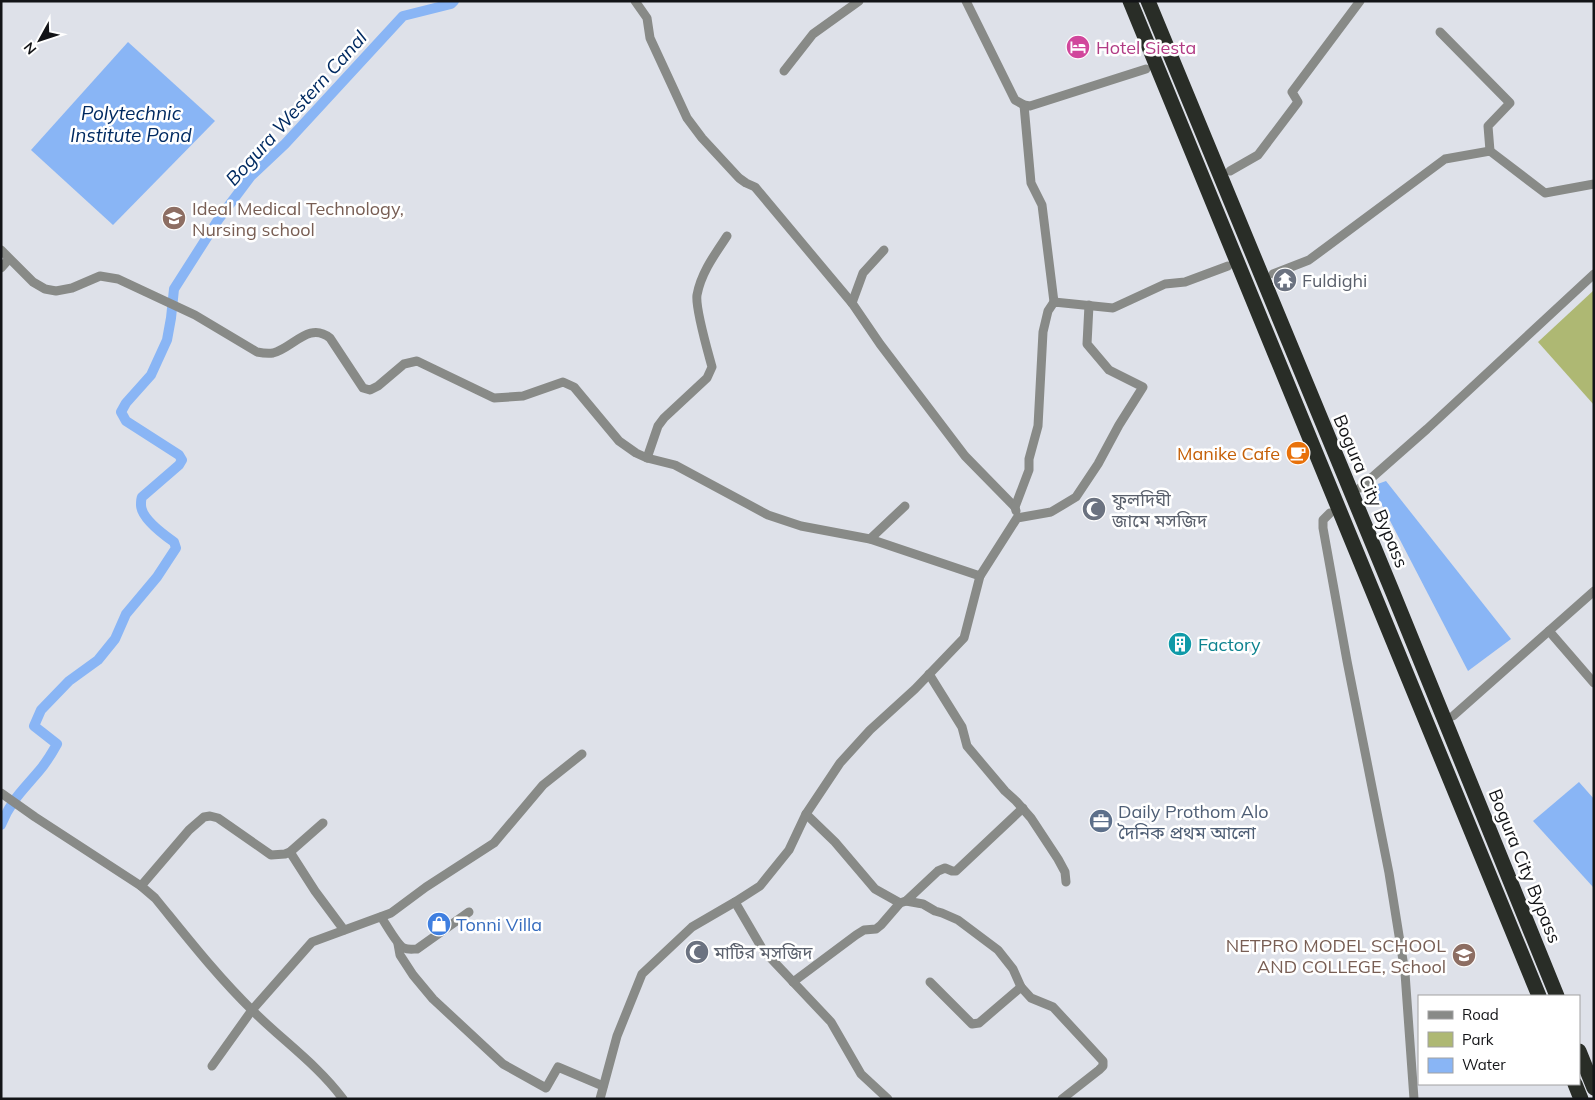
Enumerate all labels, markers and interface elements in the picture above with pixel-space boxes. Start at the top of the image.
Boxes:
north arrow [15,15,65,65]
water label: Bogura Western Canal [220,25,372,190]
hotel icon: Hotel Siesta [1065,34,1091,60]
place label: Hotel Siesta [1096,36,1196,59]
text: N [20,39,40,58]
water label: Polytechnic Institute Pond [70,101,192,147]
place label: Ideal Medical Technology, Nursing school [192,197,404,241]
school or university icon: Ideal Medical Technology, Nursing school [161,205,187,231]
temple icon: Fuldighi [1272,267,1298,293]
place label: Fuldighi [1302,269,1367,292]
street label: Bogura City Bypass [1328,411,1414,571]
cafe icon: Manike Cafe [1285,440,1311,466]
place label: Manike Cafe [1177,442,1280,465]
place label: ফুলদিঘী জামে মসজিদ [1111,488,1208,532]
mosque icon: ফুলদিঘী জামে মসজিদ [1081,496,1107,522]
building icon: Factory [1167,631,1193,657]
place label: Factory [1198,633,1261,656]
street label: Bogura City Bypass [1484,786,1566,946]
place label: Daily Prothom Alo দৈনিক প্রথম আলো [1117,800,1269,844]
office icon: Daily Prothom Alo দৈনিক প্রথম আলো [1088,808,1114,834]
shop icon: Tonni Villa [426,911,452,937]
place label: Tonni Villa [456,913,542,936]
place label: NETPRO MODEL SCHOOL AND COLLEGE, School [1226,934,1446,978]
mosque icon: মাটির মসজিদ [684,939,710,965]
place label: মাটির মসজিদ [713,941,813,964]
school or university icon: NETPRO MODEL SCHOOL AND COLLEGE, School [1451,942,1477,968]
legend [1418,995,1580,1085]
text: Road [1462,1005,1499,1024]
text: Park [1462,1030,1494,1049]
text: Water [1462,1055,1506,1074]

